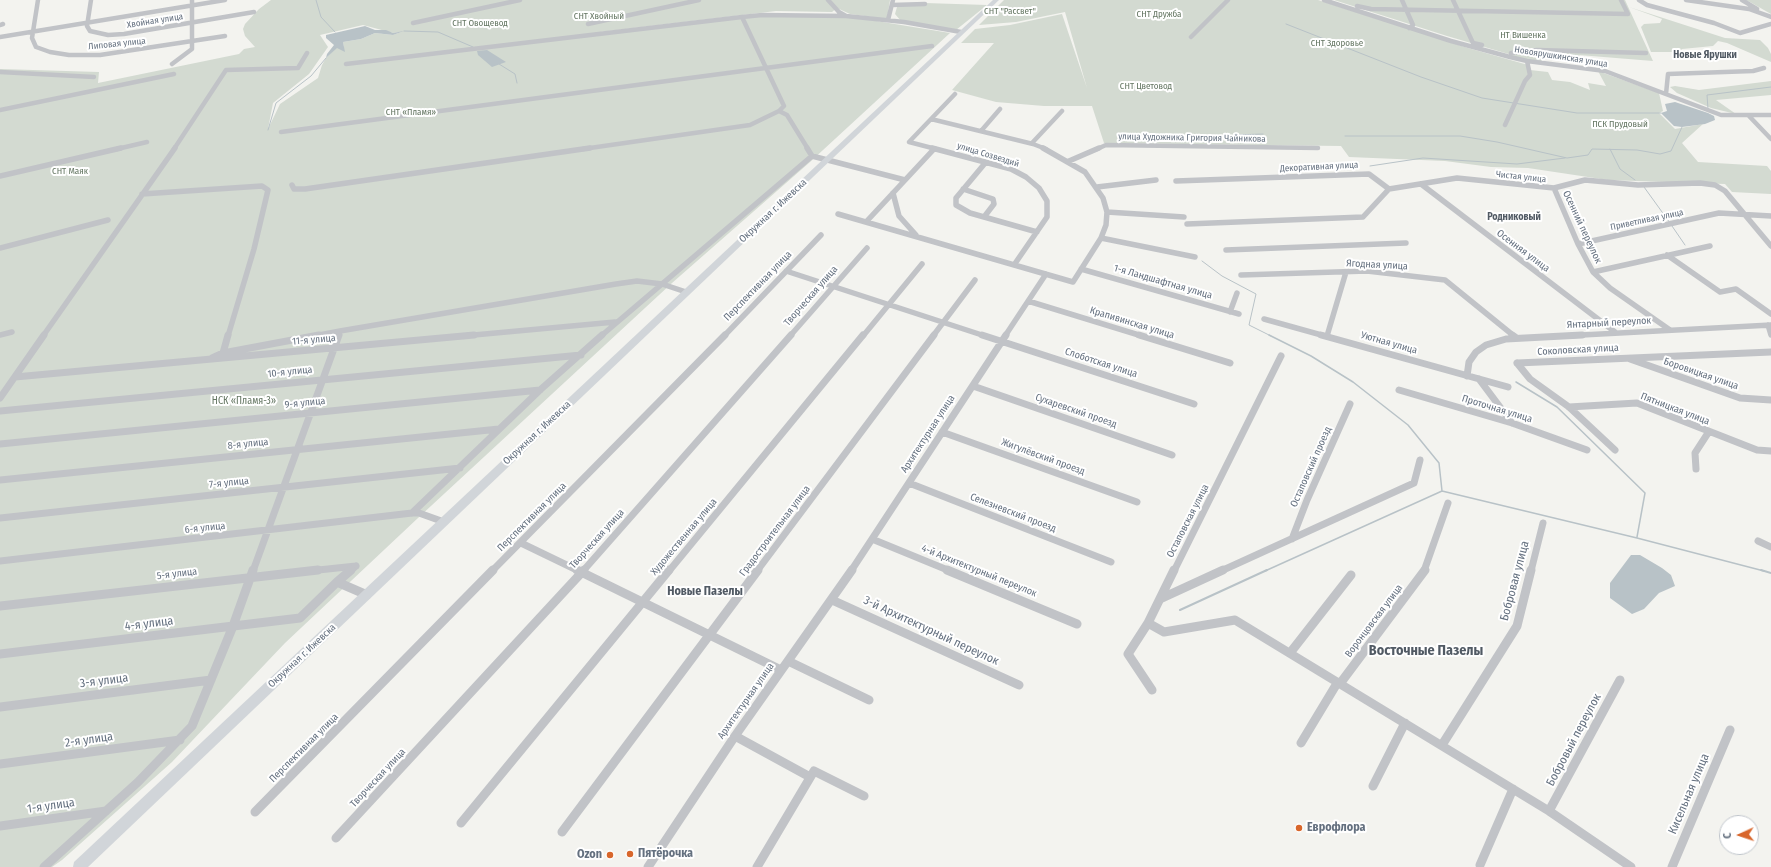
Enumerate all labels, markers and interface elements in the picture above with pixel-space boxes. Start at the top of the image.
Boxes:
park label: СНТ "Рассвет" [984,6,1036,16]
park label: СНТ Дружба [1137,9,1181,19]
street label: Хвойная улица [126,11,184,31]
park label: СНТ Хвойный [574,11,624,21]
park label: СНТ Овощевод [452,18,508,28]
park label: НТ Вишенка [1500,30,1546,40]
street label: Липовая улица [88,36,146,52]
park label: СНТ Здоровье [1311,38,1363,48]
street label: Новоярушкинская улица [1514,44,1608,70]
district label: Новые Ярушки [1673,49,1737,61]
park label: СНТ Цветовод [1120,81,1172,91]
park label: СНТ «Пламя» [386,107,436,117]
park label: ПСК Прудовый [1592,119,1648,129]
street label: улица Художника Григория Чайникова [1118,131,1266,145]
street label: улица Созвездий [956,140,1020,170]
street label: Декоративная улица [1279,160,1359,174]
park label: СНТ Маяк [52,166,88,176]
street label: Чистая улица [1495,169,1547,185]
street label: Окружная г. Ижевска [737,177,809,245]
street label: Осенний переулок [1560,189,1604,265]
street label: Приветливая улица [1609,207,1685,233]
district label: Родниковый [1487,211,1541,223]
street label: Осенняя улица [1494,227,1552,275]
street label: Перспективная улица [722,249,794,323]
street label: Ягодная улица [1346,257,1408,273]
street label: 1-я Ландшафтная улица [1112,262,1214,302]
street label: Творческая улица [782,263,840,329]
street label: Крапивинская улица [1088,304,1176,342]
street label: Янтарный переулок [1567,315,1651,331]
street label: Уютная улица [1359,329,1419,357]
street label: 11-я улица [292,332,336,348]
street label: Соколовская улица [1537,342,1619,358]
street label: Слоботская улица [1063,346,1139,380]
street label: Боровицкая улица [1662,356,1740,392]
street label: 10-я улица [267,364,313,380]
street label: Пятницкая улица [1639,390,1711,428]
street label: Сухаревский проезд [1034,391,1118,431]
street label: Архитектурная улица [898,393,958,475]
street label: Проточная улица [1460,393,1534,425]
park label: НСК «Пламя-3» [212,395,276,407]
street label: 9-я улица [284,395,326,411]
street label: Окружная г. Ижевска [501,399,573,467]
street label: Остаповский проезд [1288,425,1334,509]
street label: 8-я улица [227,436,269,452]
street label: Жигулёвский проезд [1000,436,1086,478]
street label: 7-я улица [208,475,250,491]
street label: Перспективная улица [495,480,569,554]
street label: Остаповская улица [1164,482,1212,560]
street label: Градостроительная улица [737,483,813,579]
street label: Селезневский проезд [968,491,1058,535]
street label: Художественная улица [648,496,720,578]
street label: Творческая улица [567,507,627,571]
street label: 6-я улица [184,520,226,536]
street label: Бобровая улица [1497,539,1533,623]
street label: 4-й Архитектурный переулок [920,542,1038,600]
street label: 5-я улица [156,566,198,582]
street label: Воронцовская улица [1343,582,1405,660]
district label: Новые Пазелы [667,585,743,599]
street label: 3-й Архитектурный переулок [861,593,1001,669]
street label: 4-я улица [124,614,174,634]
street label: Окружная г. Ижевска [266,622,338,690]
district label: Восточные Пазелы [1369,643,1483,659]
street label: Архитектурная улица [715,661,777,741]
street label: 3-я улица [79,671,129,691]
street label: Бобровый переулок [1544,691,1604,789]
street label: Перспективная улица [267,711,341,785]
street label: 2-я улица [64,730,114,750]
street label: Творческая улица [348,746,408,810]
street label: Кисельная улица [1665,751,1713,837]
street label: 1-я улица [26,796,76,816]
north arrow [1719,815,1759,855]
place label: Еврофлора [1307,821,1366,835]
marker: Еврофлора [1294,823,1304,833]
text: С [1721,832,1734,839]
place label: Пятёрочка [638,847,693,861]
place label: Ozon [577,848,602,862]
marker: Пятёрочка [625,849,635,859]
marker: Ozon [605,850,615,860]

